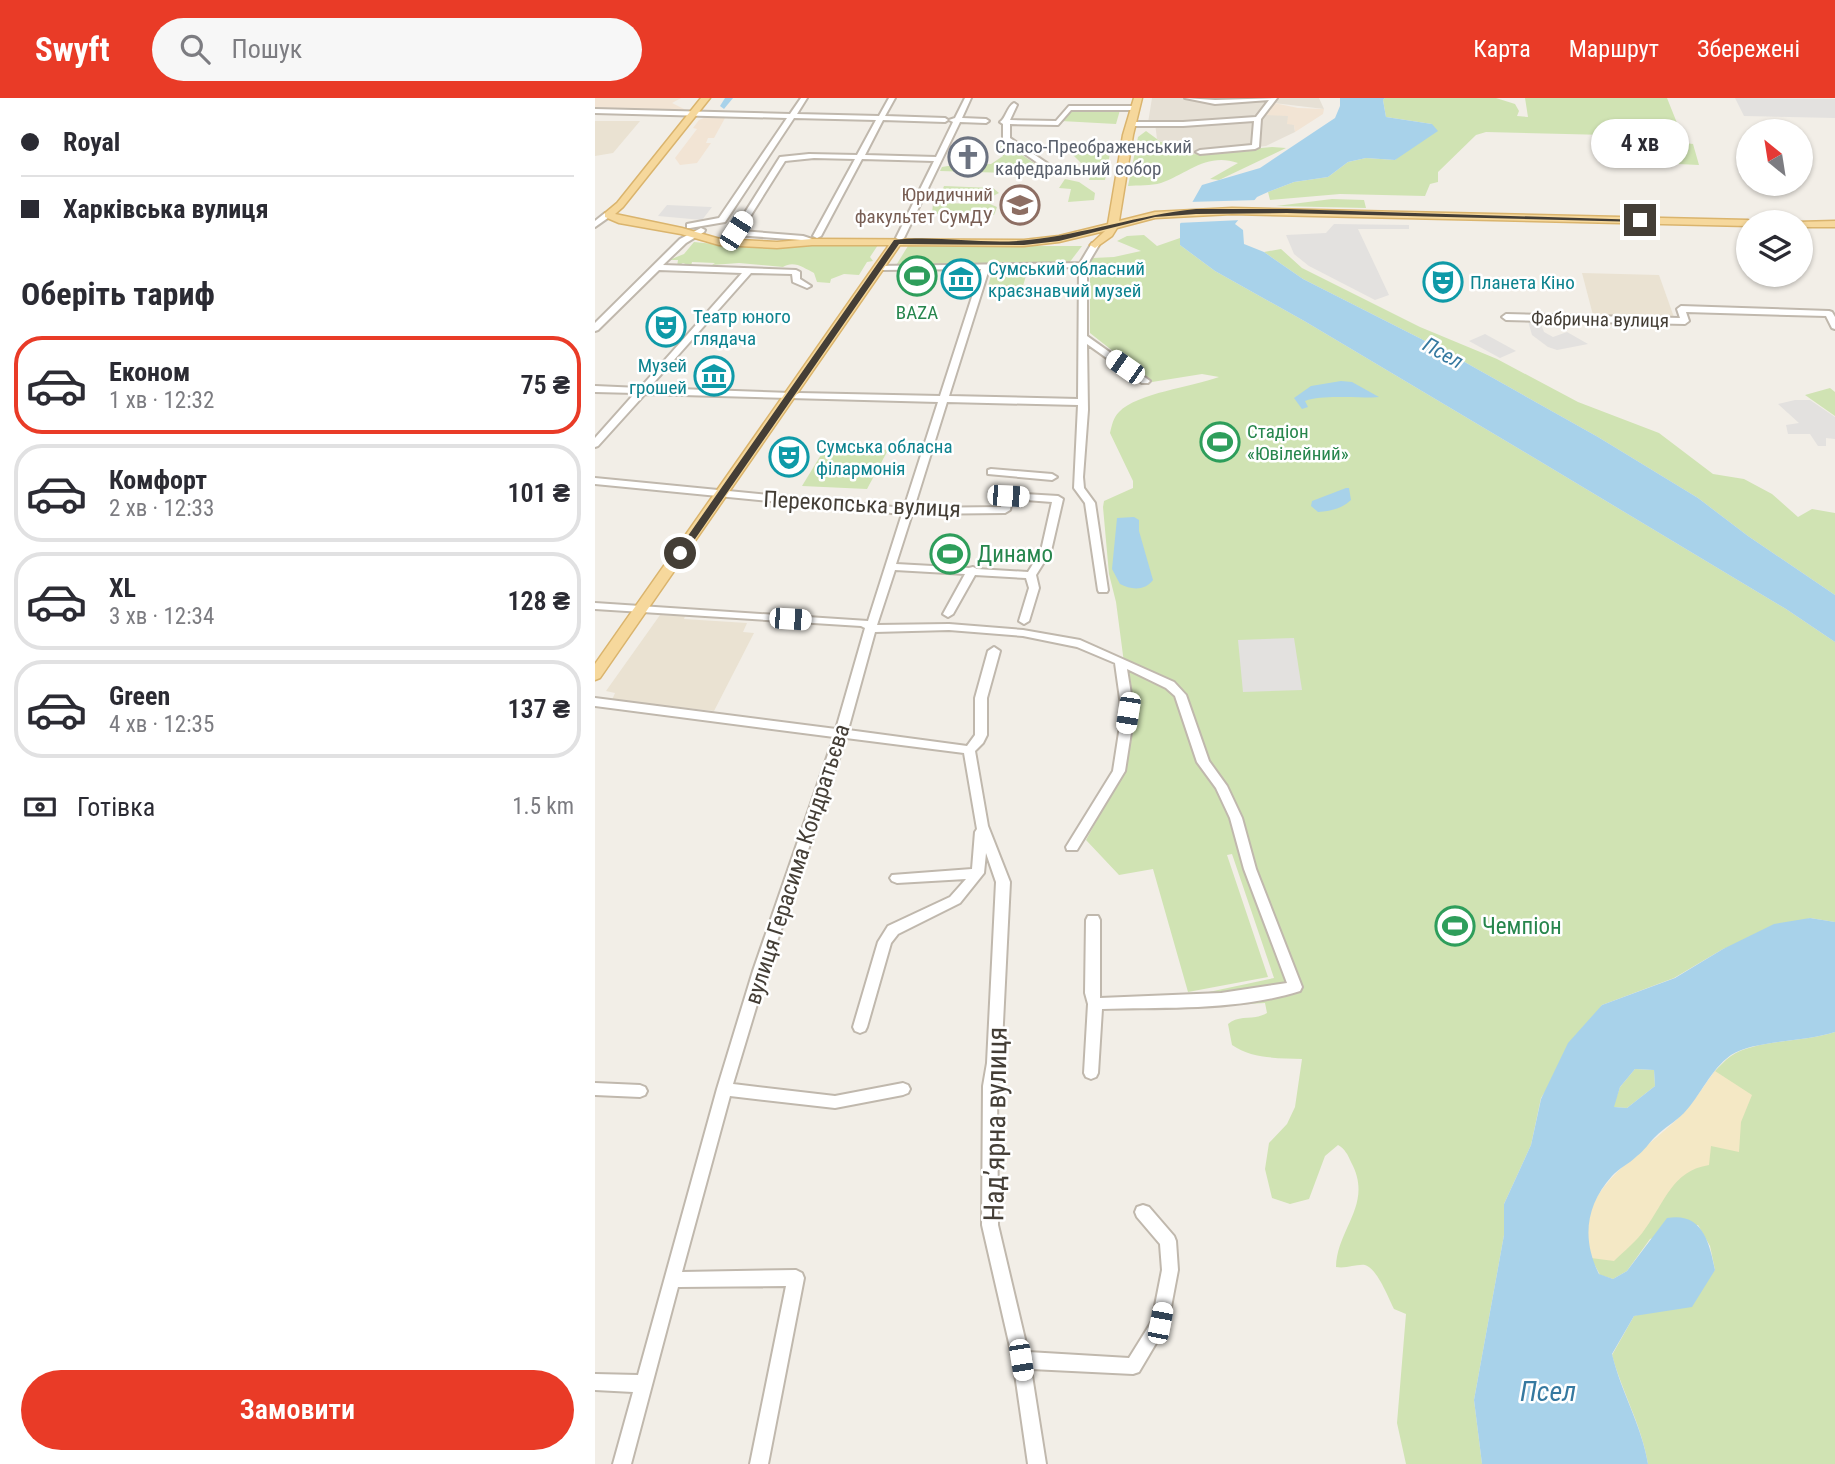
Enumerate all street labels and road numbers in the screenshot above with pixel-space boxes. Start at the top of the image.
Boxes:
street label: Фабрична вулиця [1531,307,1669,332]
street label: Перекопська вулиця [763,486,961,523]
street label: вулиця Герасима Кондратьєва [739,721,856,1008]
street label: Надʼярна вулиця [977,1026,1014,1222]

